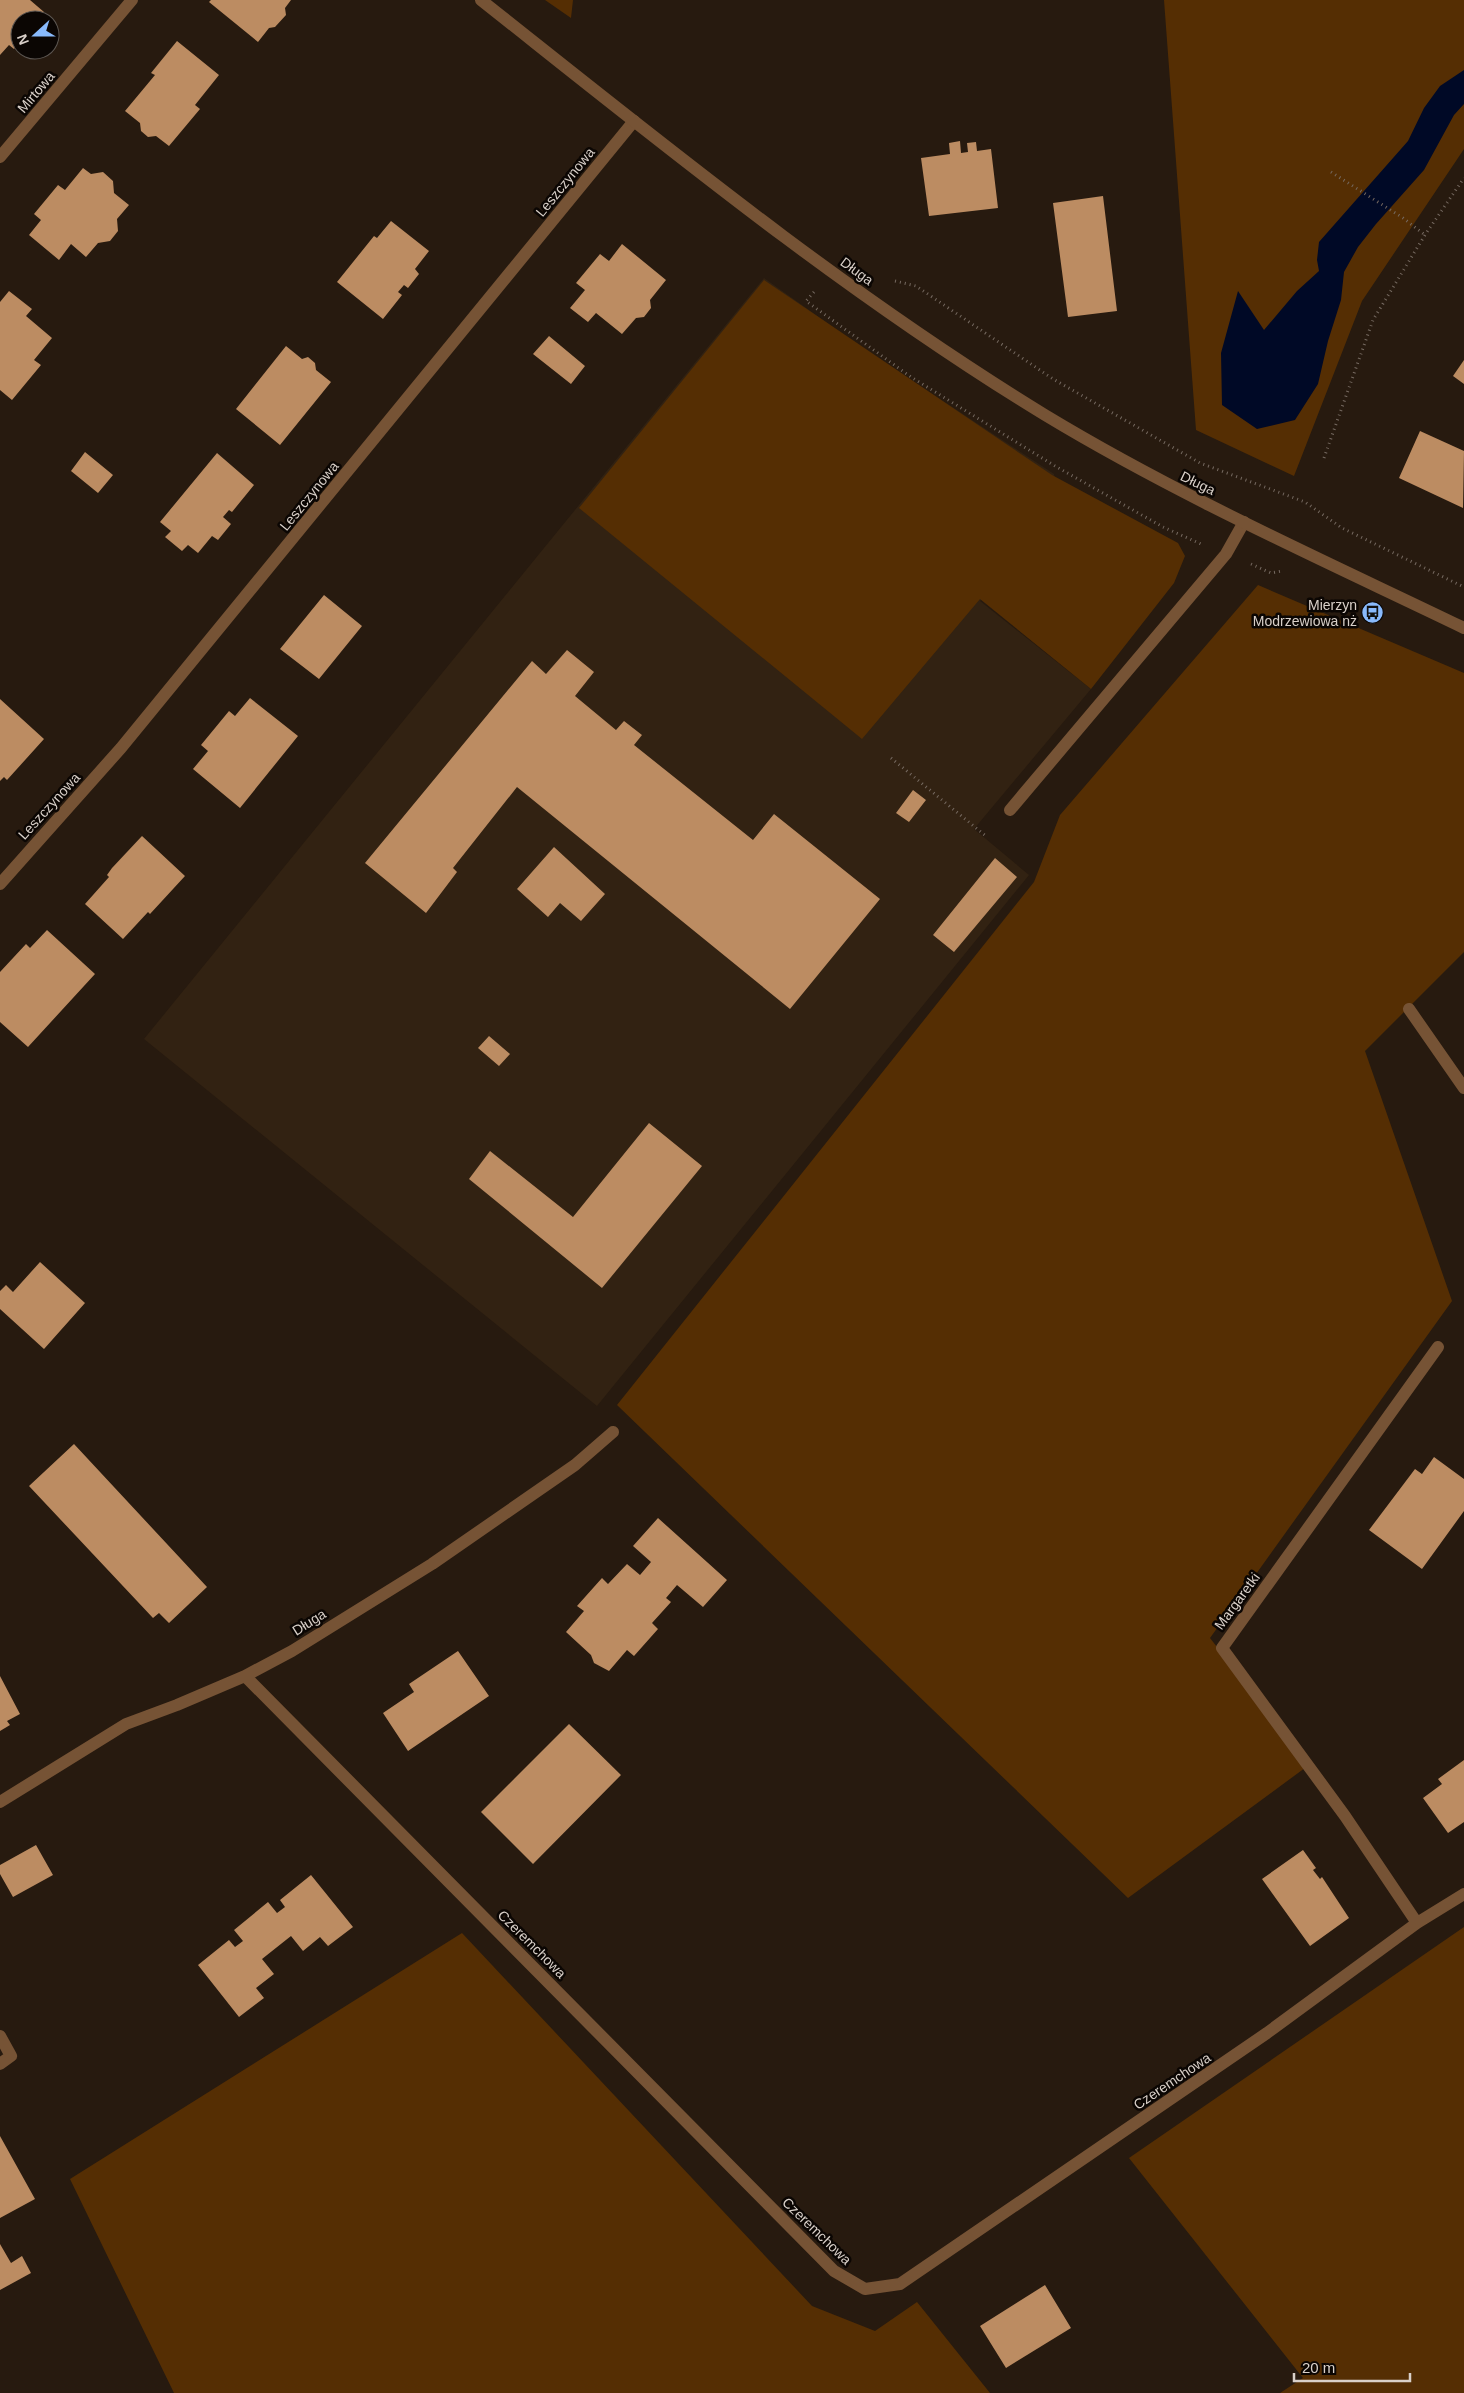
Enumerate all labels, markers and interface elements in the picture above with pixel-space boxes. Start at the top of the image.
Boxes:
north arrow [10,10,60,60]
text: N [14,32,32,47]
street label: Mirtowa [14,68,58,116]
street label: Leszczynowa [532,144,598,220]
street label: Długa [837,254,877,288]
street label: Leszczynowa [276,458,342,534]
street label: Długa [1178,468,1218,498]
place label: Mierzyn Modrzewiowa nż [1253,597,1357,629]
bus stop icon: Mierzyn Modrzewiowa nż [1361,601,1385,625]
street label: Leszczynowa [15,769,83,843]
street label: Margaretki [1211,1570,1263,1632]
street label: Długa [289,1605,329,1638]
street label: Czeremchowa [495,1907,569,1981]
street label: Czeremchowa [1130,2049,1214,2113]
street label: Czeremchowa [779,2194,855,2268]
scale bar [1294,2350,1410,2382]
text: 20 m [1302,2359,1335,2376]

